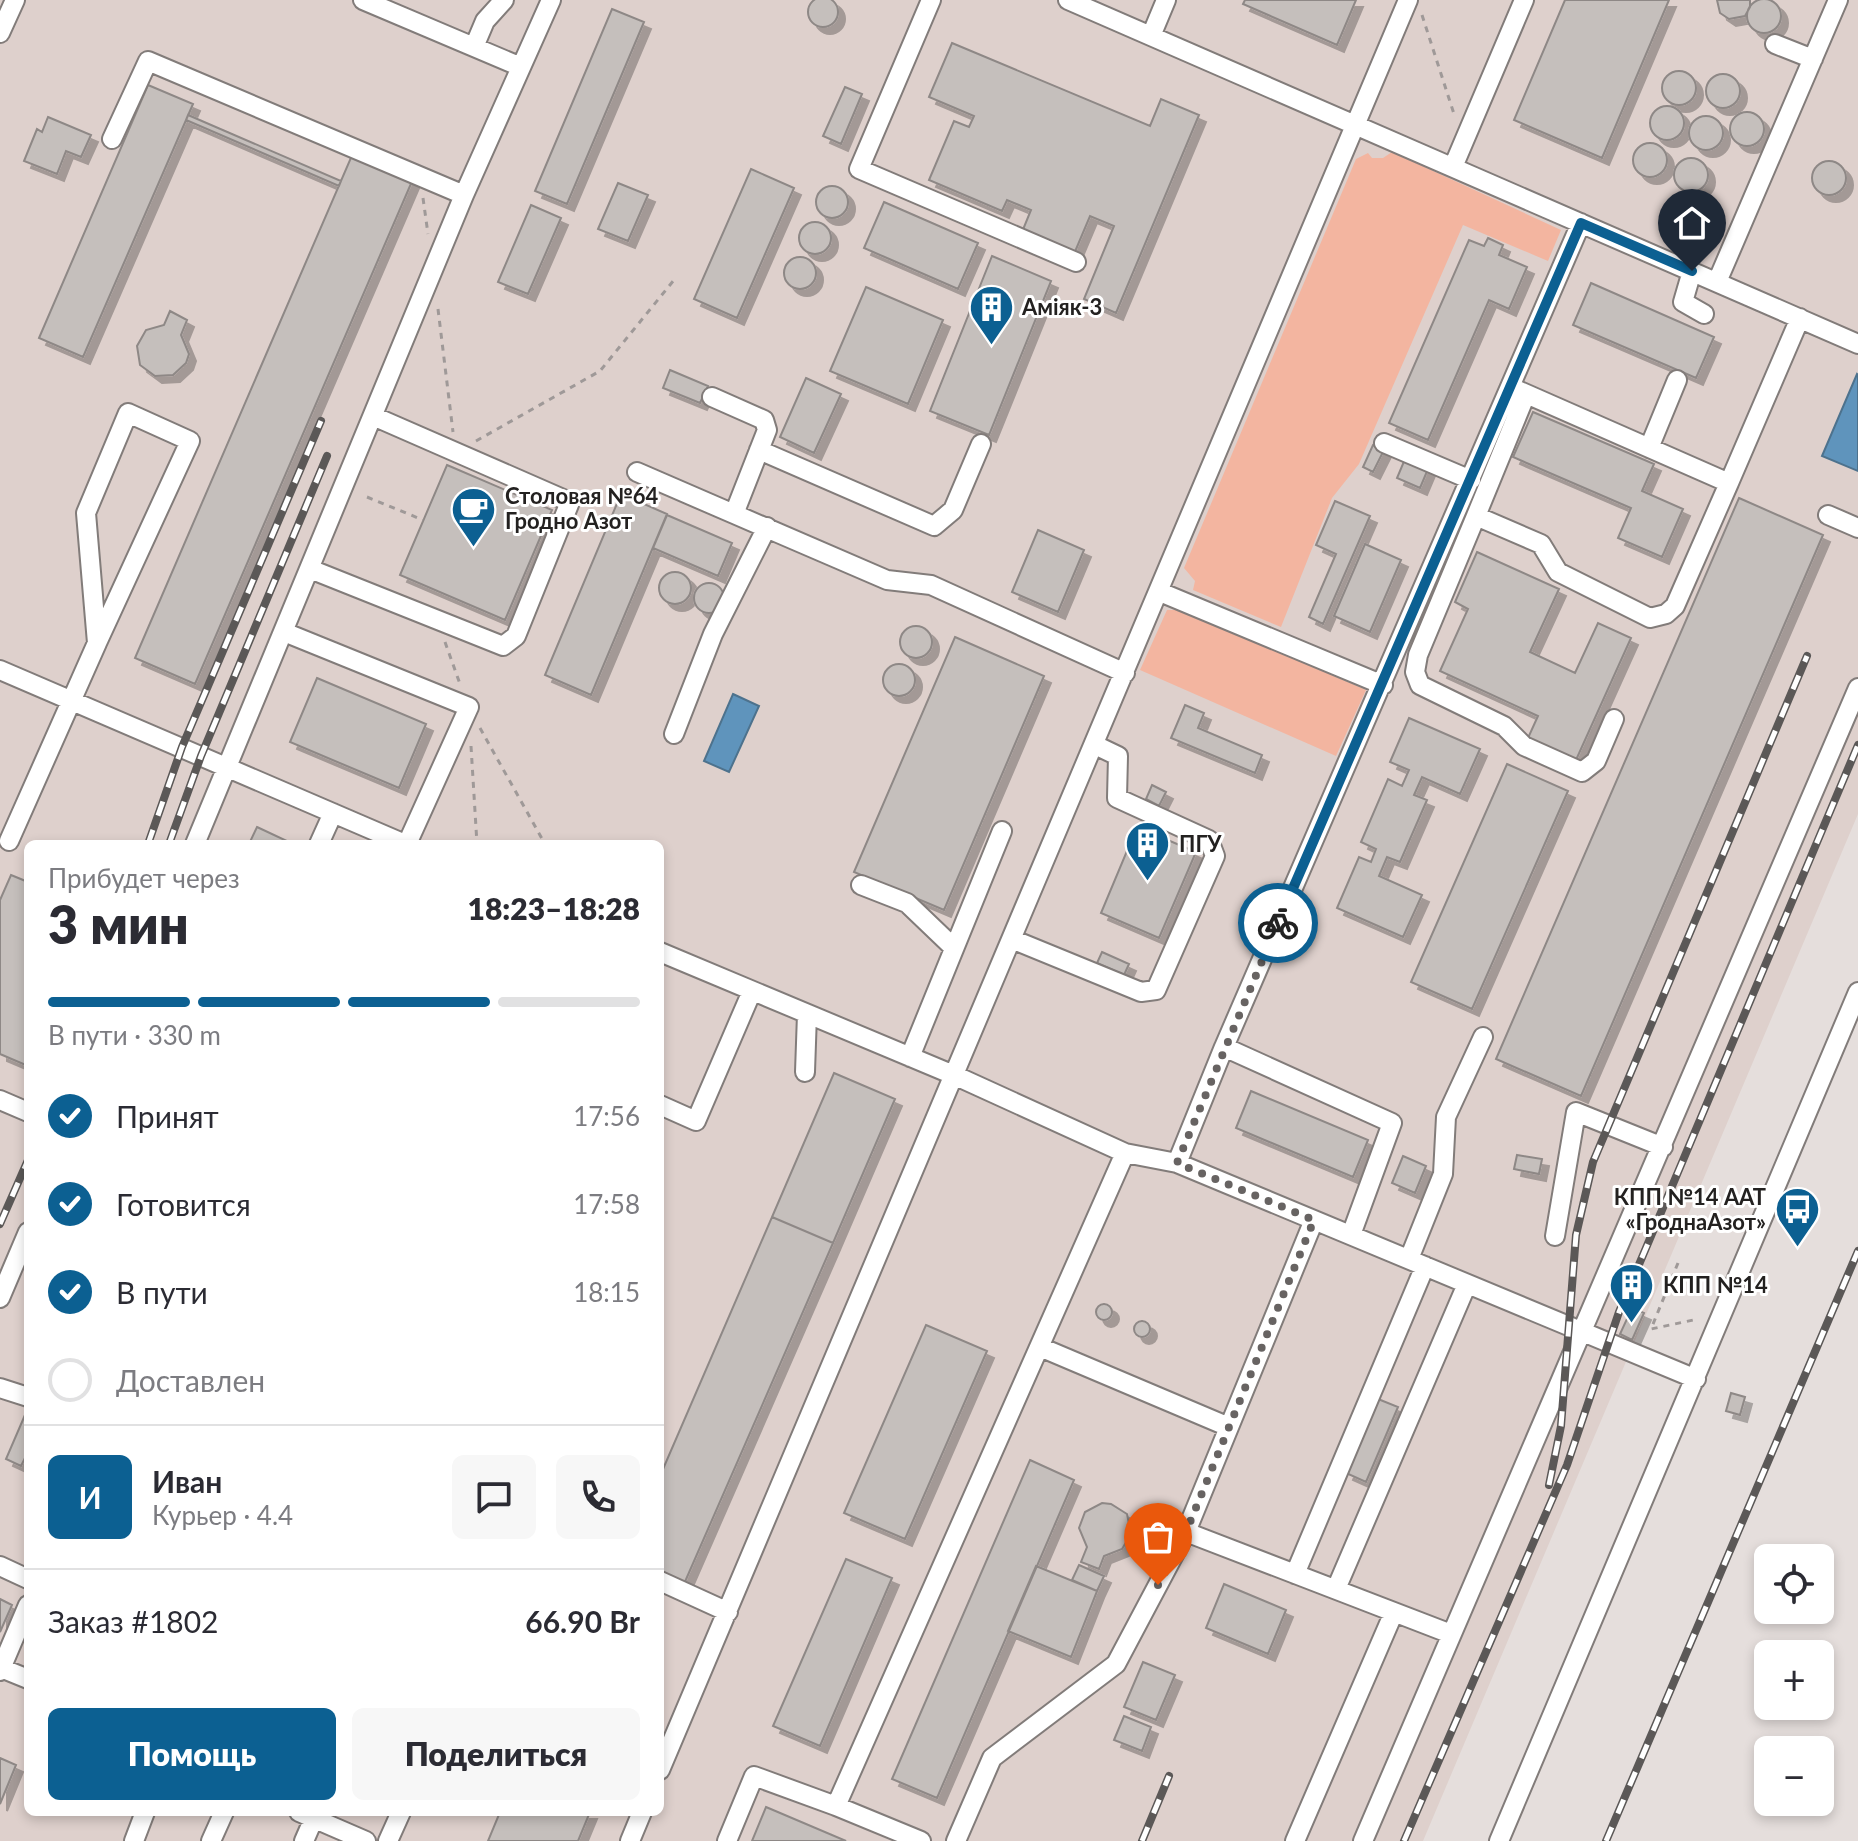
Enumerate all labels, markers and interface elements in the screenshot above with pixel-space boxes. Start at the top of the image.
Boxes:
pin [1658,189,1726,271]
icon: home [1670,201,1714,245]
building icon: Аміяк-3 [967,283,1015,346]
place label: Аміяк-3 [1021,293,1102,320]
place label: Столовая №64 Гродно Азот [505,482,659,534]
cafe icon: Столовая №64 Гродно Азот [450,485,498,548]
building icon: ПГУ [1124,820,1172,883]
place label: ПГУ [1179,830,1222,857]
text: Прибудет через [48,862,240,894]
courier [1238,883,1318,963]
text: 18:23–18:28 [467,890,640,926]
text: 3 мин [48,893,189,955]
icon: bike [1256,901,1300,945]
text: В пути · 330 m [48,1019,221,1051]
icon: check [48,1094,92,1138]
text: Принят [116,1098,219,1134]
text: 17:56 [573,1100,640,1132]
icon: check [48,1182,92,1226]
place label: КПП №14 ААТ «ГроднаАзот» [1614,1183,1766,1235]
text: Готовится [116,1186,251,1222]
bus stop icon: КПП №14 ААТ «ГроднаАзот» [1773,1186,1821,1249]
text: 17:58 [573,1188,640,1220]
building icon: КПП №14 [1608,1261,1656,1324]
icon: check [48,1270,92,1314]
place label: КПП №14 [1663,1271,1768,1298]
text: В пути [116,1274,208,1310]
text: 18:15 [573,1276,640,1308]
text: Доставлен [116,1362,265,1398]
button: chat [452,1455,536,1539]
button: phone [556,1455,640,1539]
text: Иван [152,1463,222,1499]
text: И [78,1479,102,1515]
text: Курьер · 4.4 [152,1499,293,1531]
pin [1124,1503,1192,1585]
icon: bag [1136,1515,1180,1559]
map controls [1754,1544,1834,1816]
button: locate [1754,1544,1834,1624]
text: Заказ #1802 [48,1603,219,1639]
text: 66.90 Br [525,1603,640,1639]
button: + [1754,1640,1834,1720]
button: Помощь [48,1708,336,1800]
button: Поделиться [352,1708,640,1800]
button: − [1754,1736,1834,1816]

